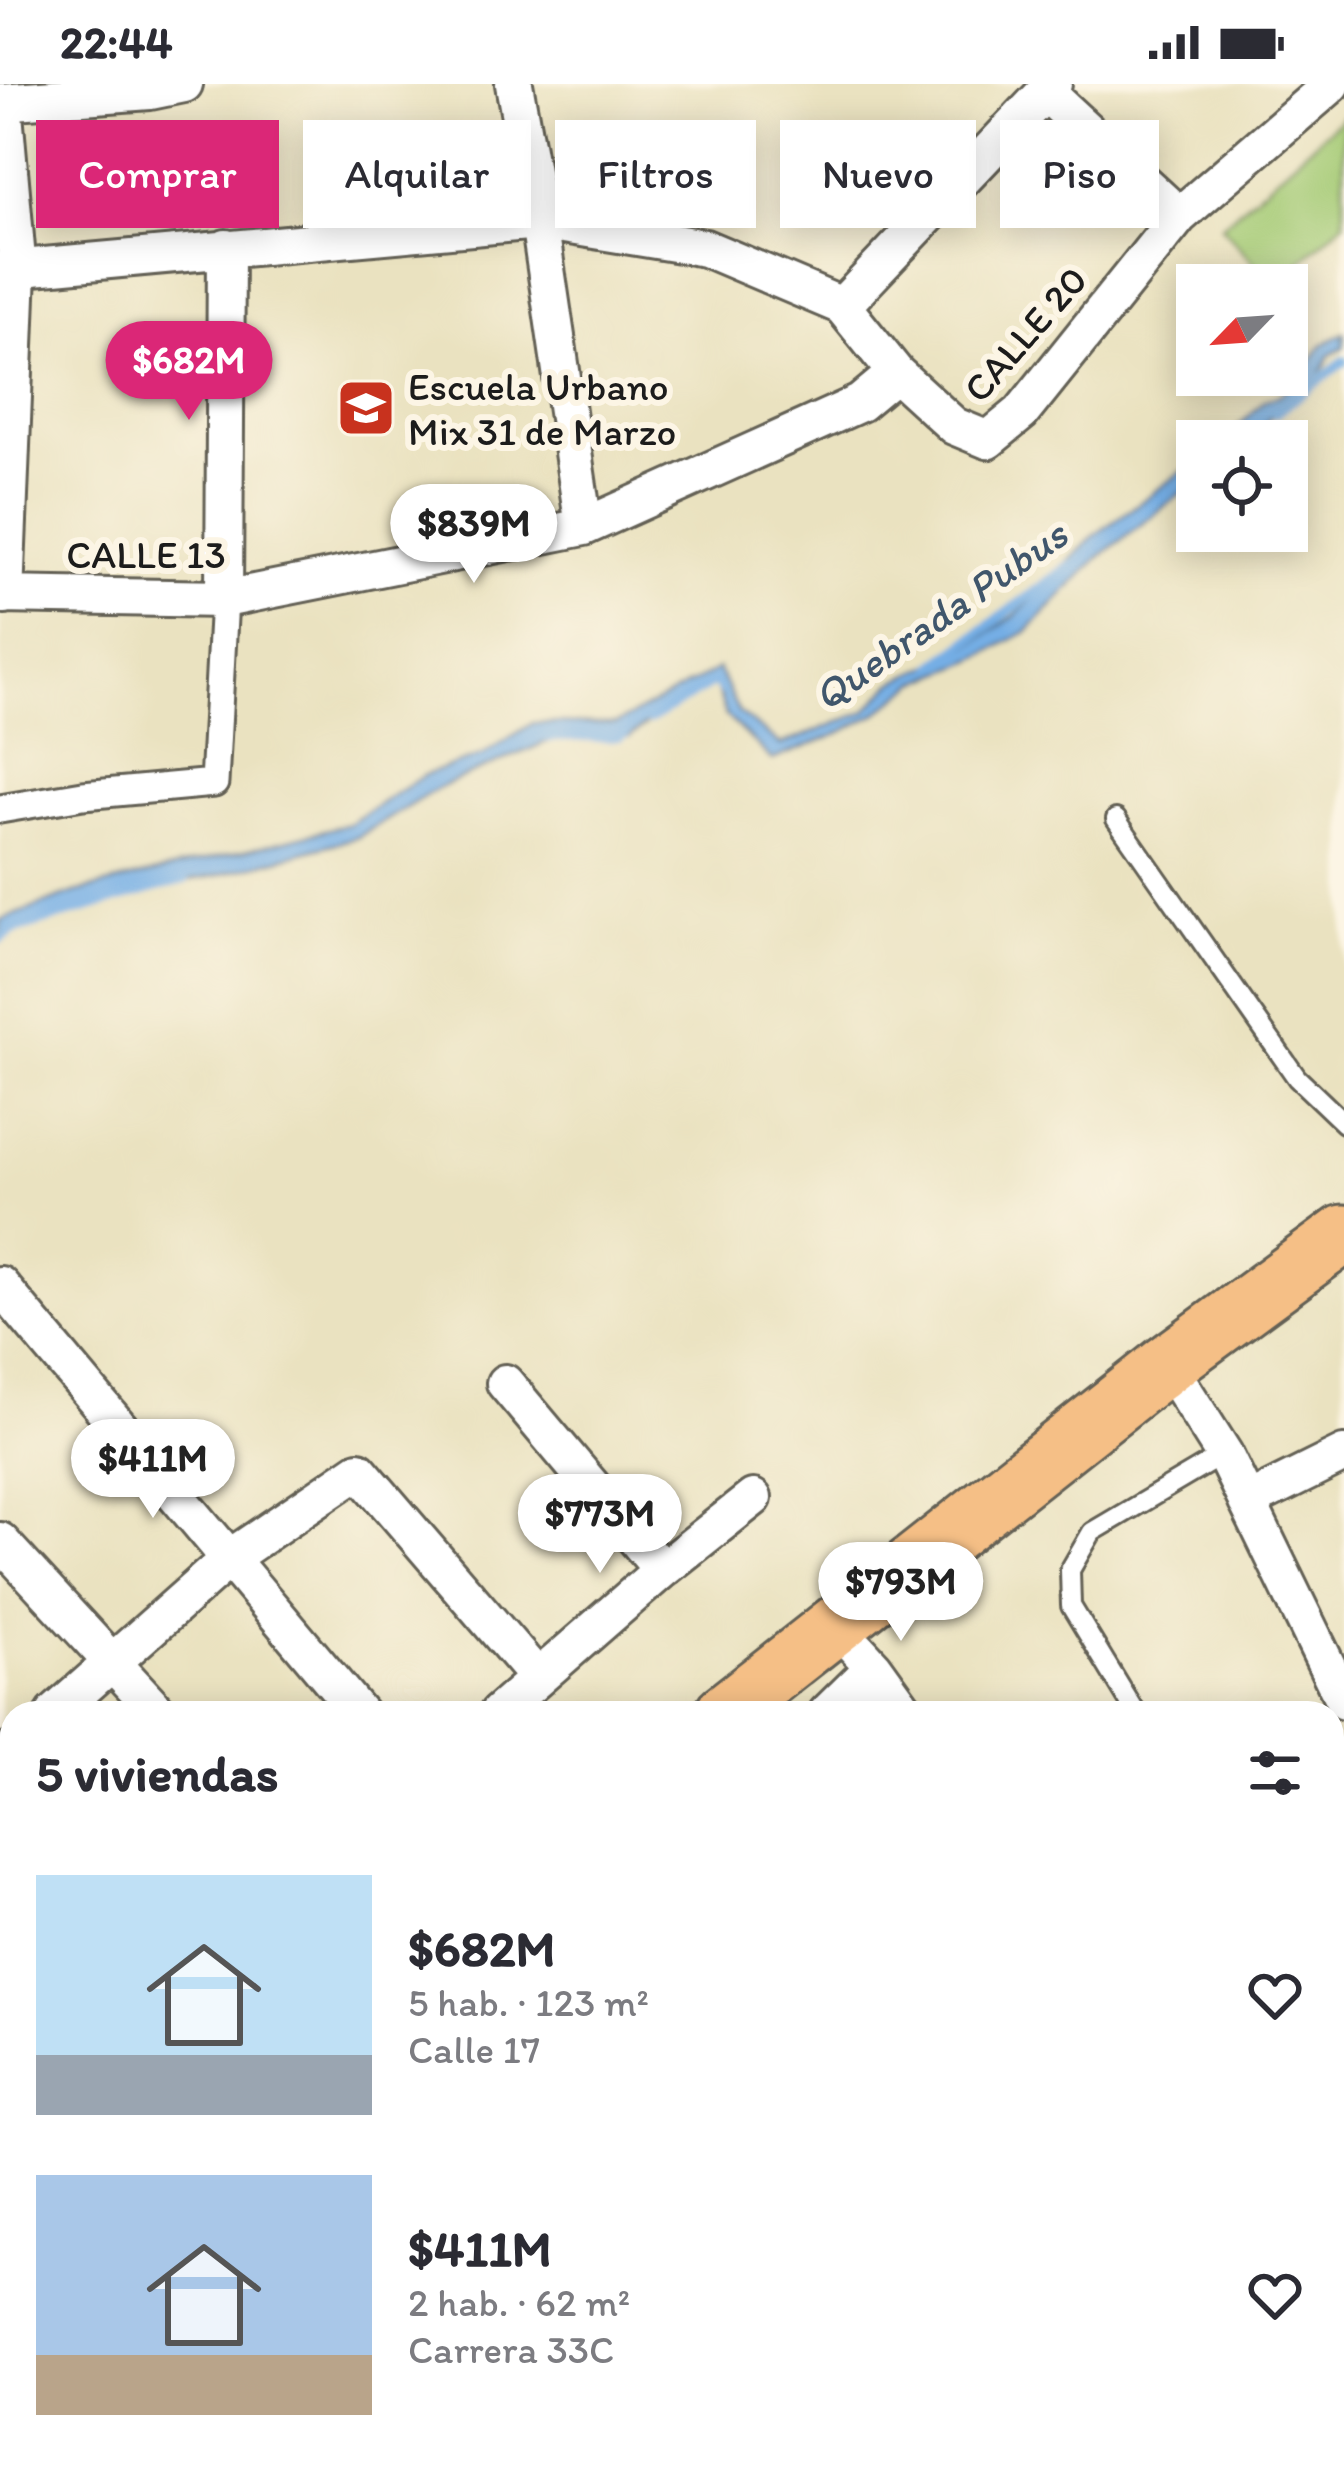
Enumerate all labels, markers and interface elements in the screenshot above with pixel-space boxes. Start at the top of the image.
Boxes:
text: 22:44 [60,15,172,69]
chip: Comprar [36,120,279,228]
chip: Alquilar [303,120,531,228]
chip: Filtros [555,120,756,228]
chip: Nuevo [780,120,976,228]
chip: Piso [1000,120,1159,228]
street label: CALLE 20 [953,256,1097,412]
north arrow [1176,264,1308,396]
map controls [1176,264,1308,552]
pin: $682M [105,321,273,423]
text: $682M [133,336,245,383]
place label: Escuela Urbano Mix 31 de Marzo [408,363,676,455]
school or university icon: Escuela Urbano Mix 31 de Marzo [335,377,397,439]
button: locate [1176,420,1308,552]
pin: $839M [390,484,558,586]
text: $839M [417,499,531,546]
water label: Quebrada Pubus [803,507,1079,721]
street label: CALLE 13 [66,531,226,578]
pin: $411M [69,1419,237,1521]
text: $411M [98,1434,208,1481]
pin: $773M [516,1474,684,1576]
text: $773M [545,1489,655,1536]
pin: $793M [817,1542,985,1644]
text: $793M [845,1557,957,1604]
icon: filters [1242,1740,1308,1806]
text: 5 viviendas [36,1743,279,1804]
text: $682M [408,1918,556,1979]
icon: home [132,1923,276,2067]
icon: heart [1242,1962,1308,2028]
text: 5 hab. · 123 m² [408,1979,649,2026]
text: Calle 17 [408,2026,540,2073]
text: $411M [408,2218,552,2279]
icon: home [132,2223,276,2367]
icon: heart [1242,2262,1308,2328]
text: 2 hab. · 62 m² [408,2279,630,2326]
text: Carrera 33C [408,2326,614,2373]

